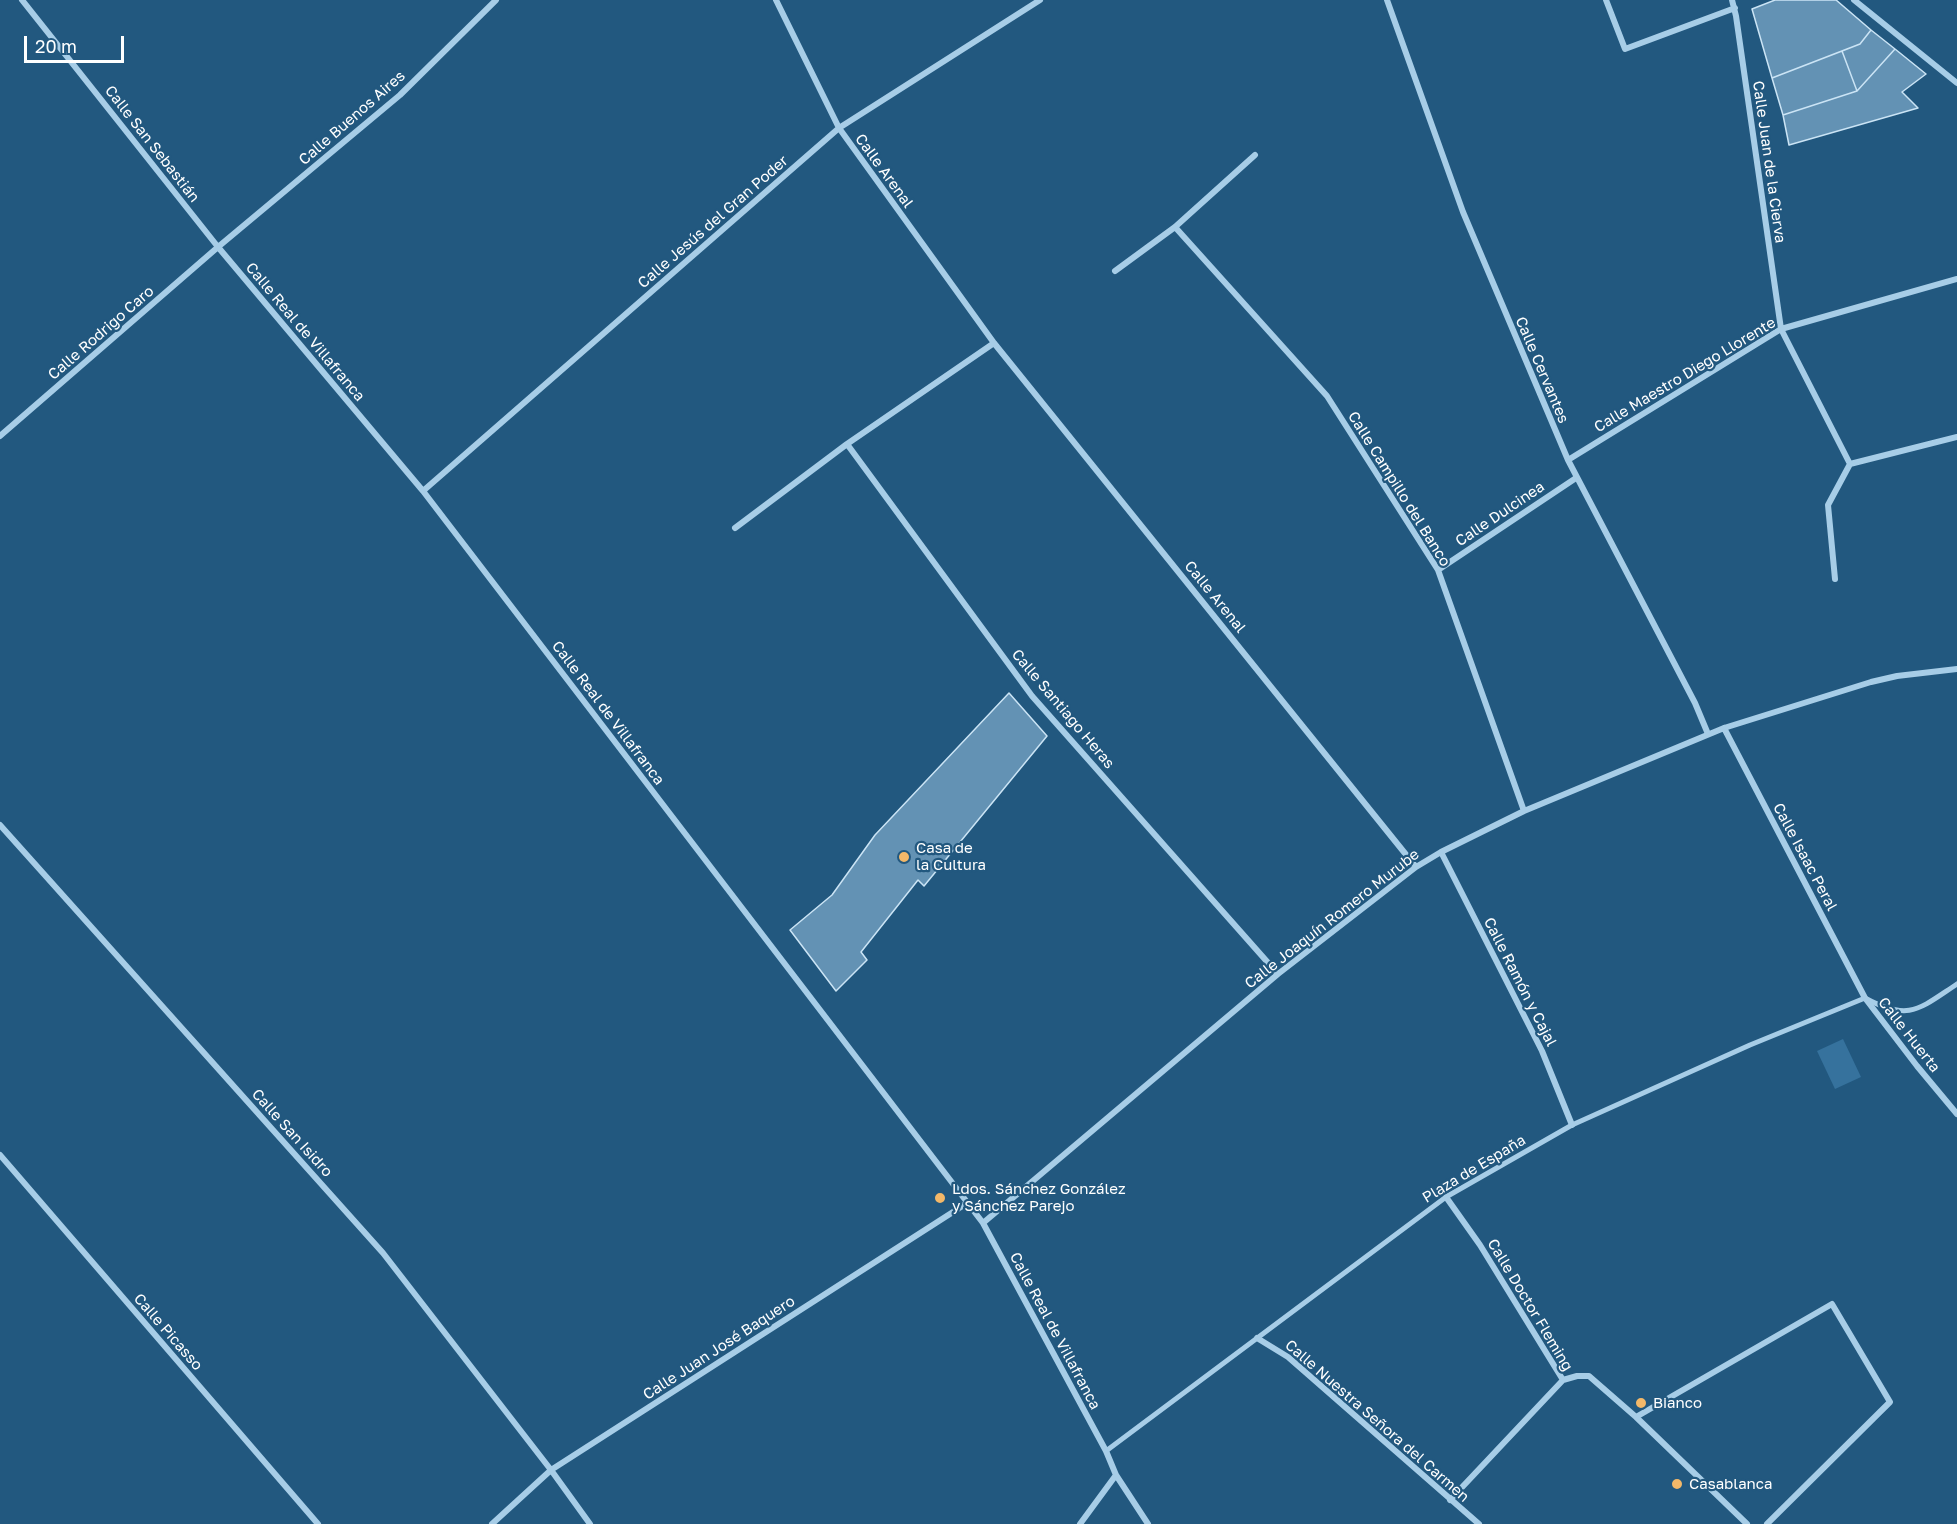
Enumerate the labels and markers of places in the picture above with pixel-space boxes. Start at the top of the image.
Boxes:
place label: Casa de la Cultura [916,839,986,874]
marker: Casa de la Cultura [897,850,911,864]
place label: Ldos. Sánchez González y Sánchez Parejo [952,1180,1126,1215]
marker: Ldos. Sánchez González y Sánchez Parejo [933,1191,947,1205]
place label: Bianco [1653,1394,1702,1412]
marker: Bianco [1634,1396,1648,1410]
place label: Casablanca [1689,1475,1772,1493]
marker: Casablanca [1670,1477,1684,1491]

